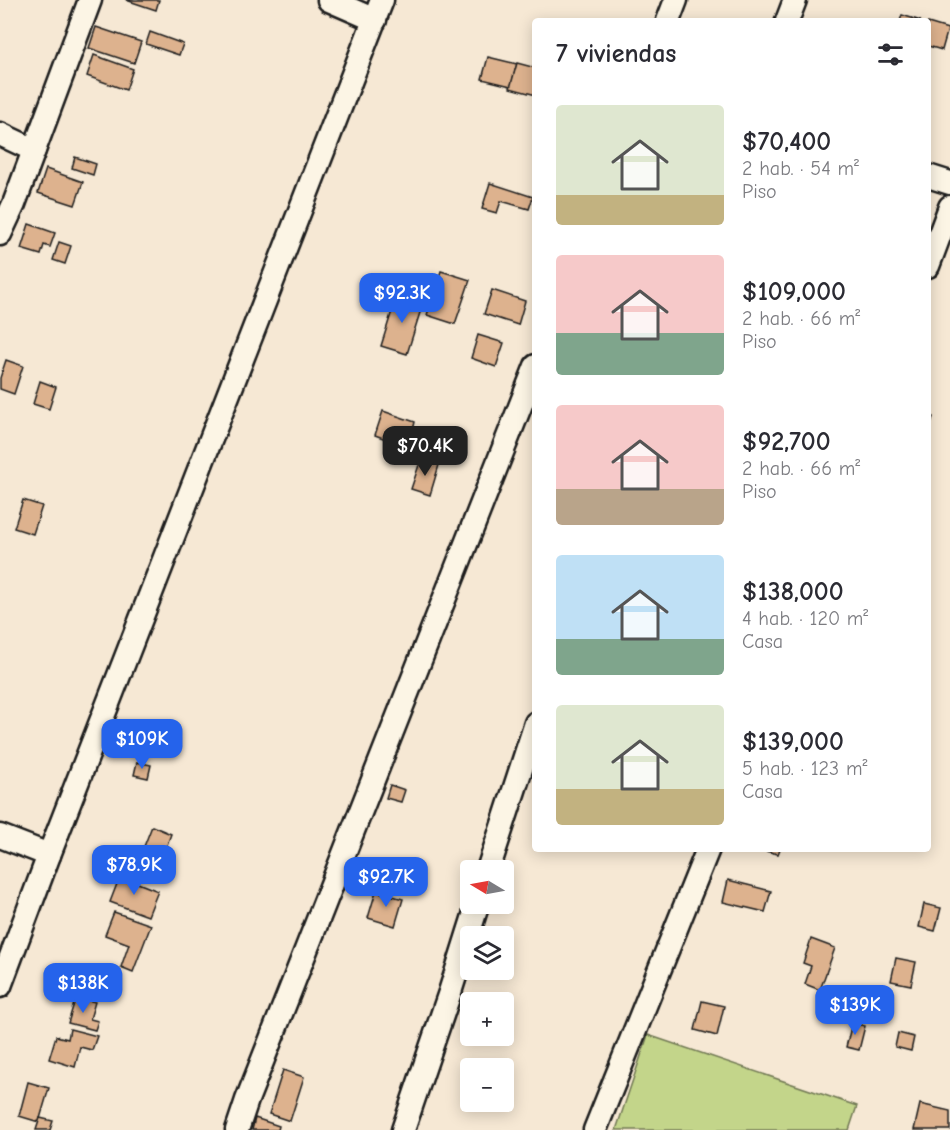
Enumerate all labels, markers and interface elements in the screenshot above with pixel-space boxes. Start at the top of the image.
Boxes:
icon: filters [874,38,907,71]
text: 7 viviendas [556,39,676,69]
text: $70,400 [742,127,831,157]
icon: home [604,129,676,201]
text: 2 hab. · 54 m² [742,157,859,180]
text: Piso [742,180,777,203]
pin: $92.3K [353,273,451,324]
text: $109,000 [742,277,846,307]
icon: home [604,279,676,351]
text: $92.3K [373,281,431,304]
text: 2 hab. · 66 m² [742,307,860,330]
text: Piso [742,330,777,353]
pin: $70.4K [376,426,474,477]
text: $92,700 [742,427,831,457]
icon: home [604,429,676,501]
text: $70.4K [397,434,453,457]
text: 2 hab. · 66 m² [742,457,860,480]
text: Piso [742,480,777,503]
text: $138,000 [742,577,844,607]
icon: home [604,579,676,651]
text: 4 hab. · 120 m² [742,607,868,630]
text: Casa [742,630,783,653]
pin: $109K [100,719,184,770]
text: $109K [115,727,169,750]
text: $139,000 [742,727,844,757]
icon: home [604,729,676,801]
text: 5 hab. · 123 m² [742,757,867,780]
text: Casa [742,780,783,803]
pin: $78.9K [85,845,183,896]
text: $78.9K [106,853,162,876]
pin: $92.7K [337,857,435,908]
north arrow [460,860,514,914]
map controls [460,860,514,1112]
text: $92.7K [358,865,414,888]
button: layers [460,926,514,980]
pin: $138K [41,963,125,1014]
text: $138K [57,971,109,994]
pin: $139K [813,985,897,1036]
button: + [460,992,514,1046]
text: $139K [829,993,881,1016]
button: − [460,1058,514,1112]

